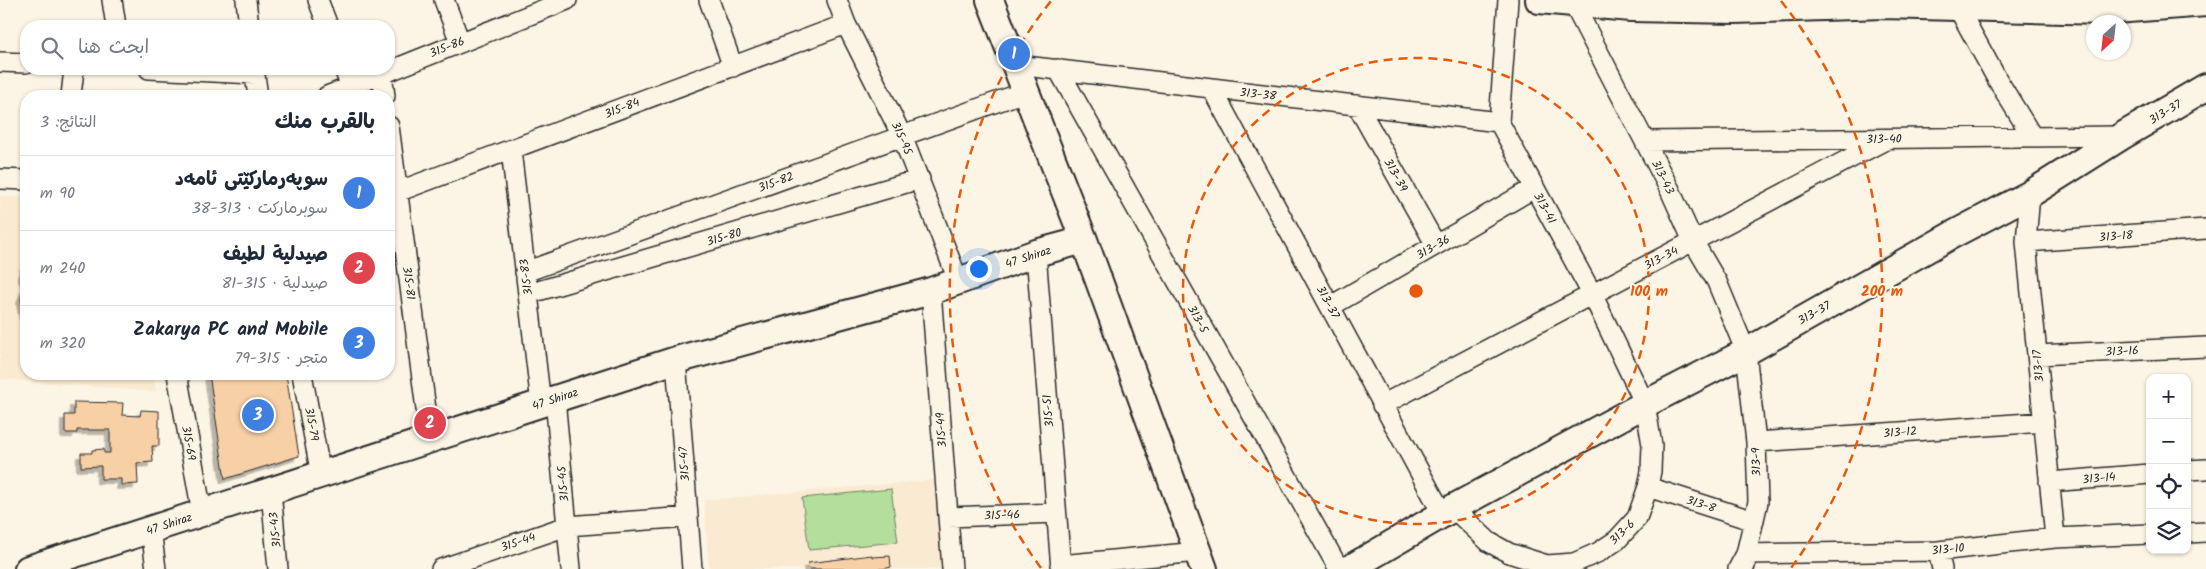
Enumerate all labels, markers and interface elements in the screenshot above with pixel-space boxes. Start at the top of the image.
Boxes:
north arrow [2086,15,2131,60]
search box [20,20,395,75]
street label: 315-86 [427,32,468,63]
text: ابحث هنا [78,33,149,63]
icon: search [38,34,66,62]
pin: 1 [998,35,1030,73]
street label: 313-38 [1239,83,1278,106]
street label: 315-84 [602,93,643,124]
street label: 313-37 [2145,95,2186,130]
text: بالقرب منك [275,106,375,139]
text: النتائج: 3 [40,110,96,135]
street label: 315-95 [886,118,918,159]
street label: 313-40 [1866,130,1902,149]
street label: 313-39 [1379,155,1413,196]
street label: 313-43 [1646,157,1679,198]
text: سوپەرمارکێتی ئامەد [175,165,328,195]
street label: 315-82 [756,167,797,198]
text: 90 m [40,181,75,206]
text: 1 [357,181,361,206]
street label: 313-41 [1528,189,1561,228]
text: سوبرماركت · 313-38 [192,196,328,221]
street label: 315-80 [704,223,744,252]
street label: 313-18 [2098,226,2134,247]
street label: 313-36 [1413,230,1454,265]
text: صیدلیة لطیف [223,240,328,270]
street label: 47 Shiraz [1003,241,1054,274]
street label: 313-34 [1641,241,1682,275]
text: 240 m [40,256,85,281]
text: 2 [354,256,364,281]
your location [966,256,992,282]
street label: 315-83 [515,257,538,296]
street label: 315-81 [397,265,420,301]
text: صيدلية · 315-81 [222,271,328,296]
text: 100 m [1630,280,1668,304]
text: 200 m [1861,280,1903,304]
street label: 313-37 [1311,282,1344,323]
centre of rings [1407,282,1425,300]
street label: 313-37 [1794,296,1835,330]
street label: 313-5 [1182,302,1214,338]
text: Zakarya PC and Mobile [133,315,328,345]
text: 320 m [40,331,86,356]
text: 3 [355,331,363,356]
street label: 313-16 [2105,341,2139,362]
text: متجر · 315-79 [235,346,328,371]
street label: 313-17 [2028,349,2049,383]
map controls [2146,374,2191,554]
button: + [2146,374,2191,419]
street label: 47 Shiraz [530,383,581,416]
street label: 315-51 [1038,394,1059,428]
pin: 3 [242,396,274,434]
pin: 2 [414,404,446,442]
street label: 315-79 [299,406,324,443]
street label: 315-49 [931,412,952,448]
button: − [2146,419,2191,464]
street label: 313-12 [1883,422,1918,443]
street label: 315-69 [176,424,201,462]
street label: 315-47 [674,446,695,482]
street label: 313-9 [1746,447,1766,477]
street label: 315-45 [552,464,575,503]
button: locate [2146,464,2191,509]
street label: 313-14 [2082,468,2117,489]
street label: 313-8 [1684,491,1719,518]
street label: 315-46 [984,505,1020,526]
street label: 47 Shiraz [144,508,195,541]
button: layers [2146,509,2191,554]
street label: 315-43 [264,511,287,549]
street label: 313-6 [1605,515,1640,549]
street label: 315-44 [498,528,539,557]
street label: 313-10 [1931,539,1965,560]

